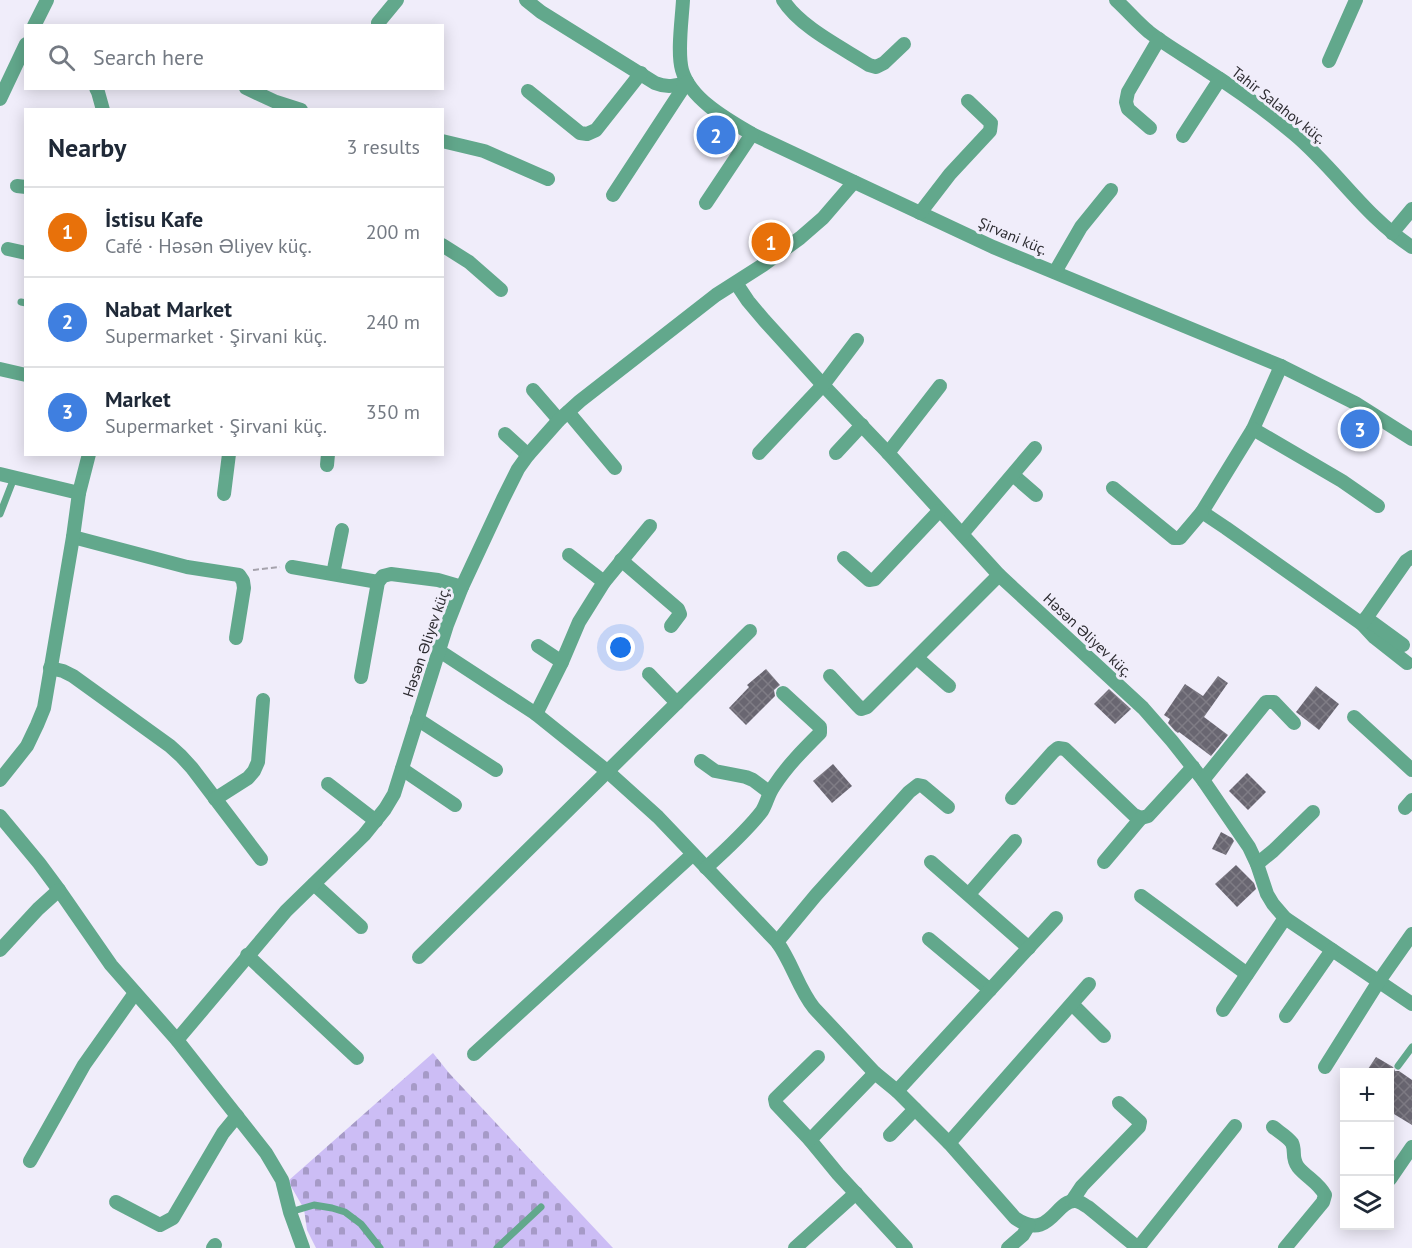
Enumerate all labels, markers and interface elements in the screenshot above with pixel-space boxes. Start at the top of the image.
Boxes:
search box [24,24,444,90]
icon: search [45,41,78,74]
text: Search here [93,43,204,71]
street label: Tahir Salahov küç. [1228,62,1330,148]
pin: 2 [696,112,736,158]
text: Nearby [48,131,126,164]
text: 3 results [347,134,420,160]
text: İstisu Kafe [105,205,203,233]
street label: Şirvani küç. [976,213,1050,259]
text: 1 [62,219,73,245]
text: 200 m [366,219,420,245]
pin: 1 [752,220,790,264]
text: Café · Həsən Əliyev küç. [105,233,312,259]
text: Nabat Market [105,295,232,323]
text: 2 [62,309,73,335]
text: 240 m [366,309,420,335]
text: Supermarket · Şirvani küç. [105,323,327,349]
text: Market [105,385,171,413]
text: 3 [62,399,73,425]
text: 350 m [366,399,420,425]
pin: 3 [1340,406,1380,452]
text: Supermarket · Şirvani küç. [105,413,327,439]
street label: Həsən Əliyev küç. [398,585,454,699]
street label: Həsən Əliyev küç. [1039,589,1137,681]
your location [606,633,635,662]
map controls [1340,1068,1394,1230]
button: + [1340,1068,1394,1122]
button: − [1340,1122,1394,1176]
button: layers [1340,1176,1394,1230]

